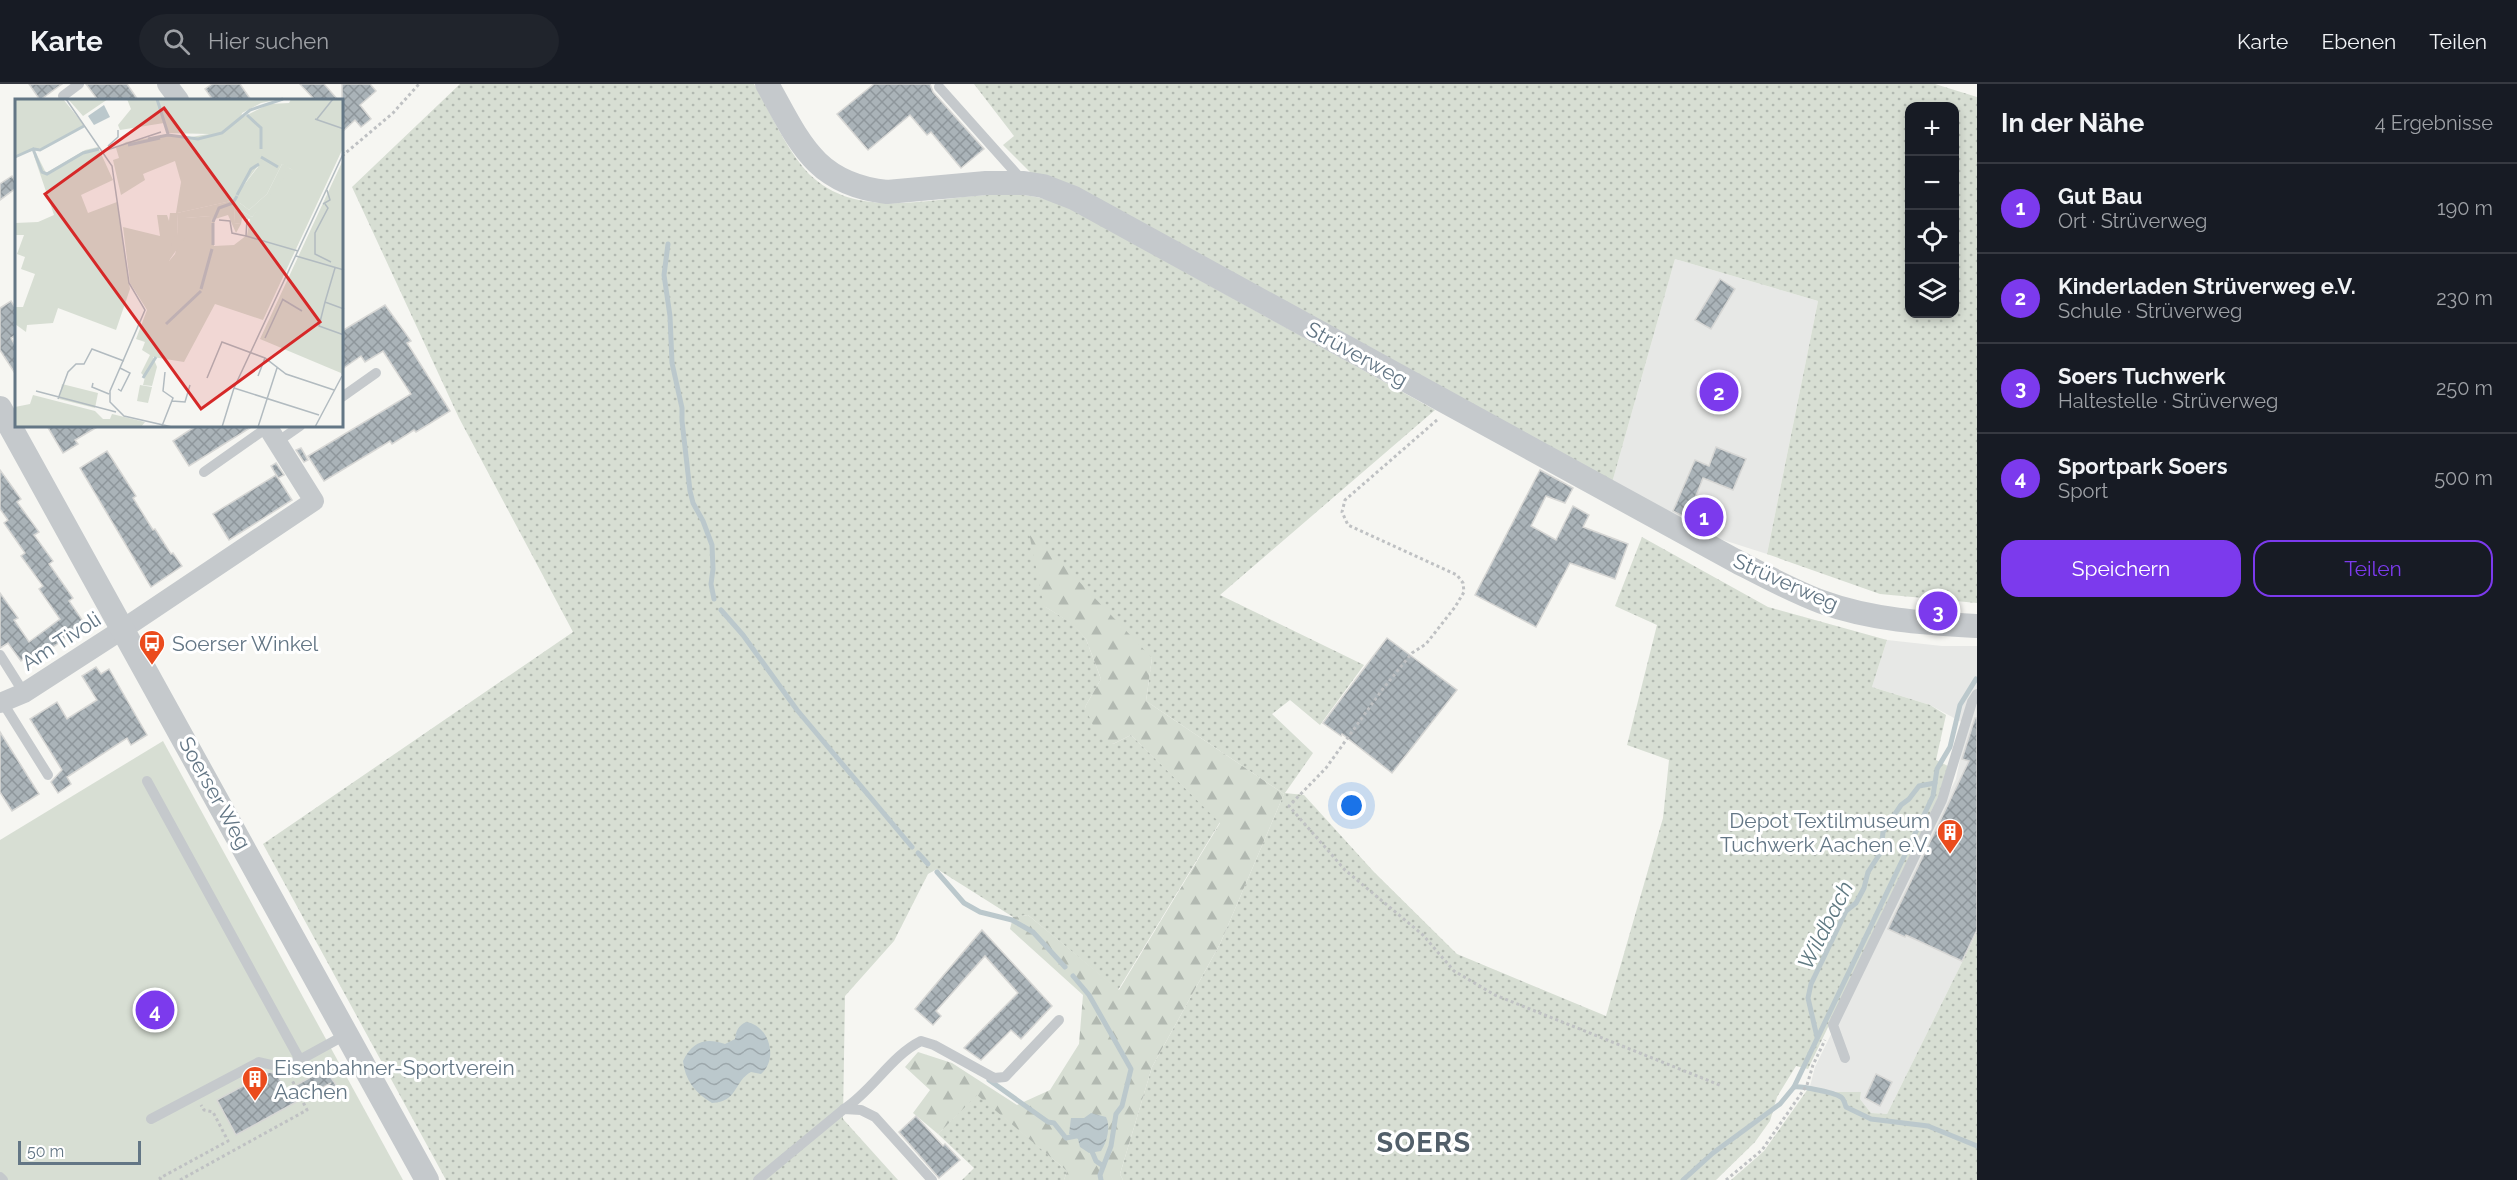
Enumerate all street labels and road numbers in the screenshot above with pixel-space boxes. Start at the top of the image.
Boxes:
street label: Strüverweg [1302,316,1412,392]
street label: Strüverweg [1730,548,1842,616]
street label: Am Tivoli [17,606,105,676]
street label: Soerser Weg [174,732,256,854]

